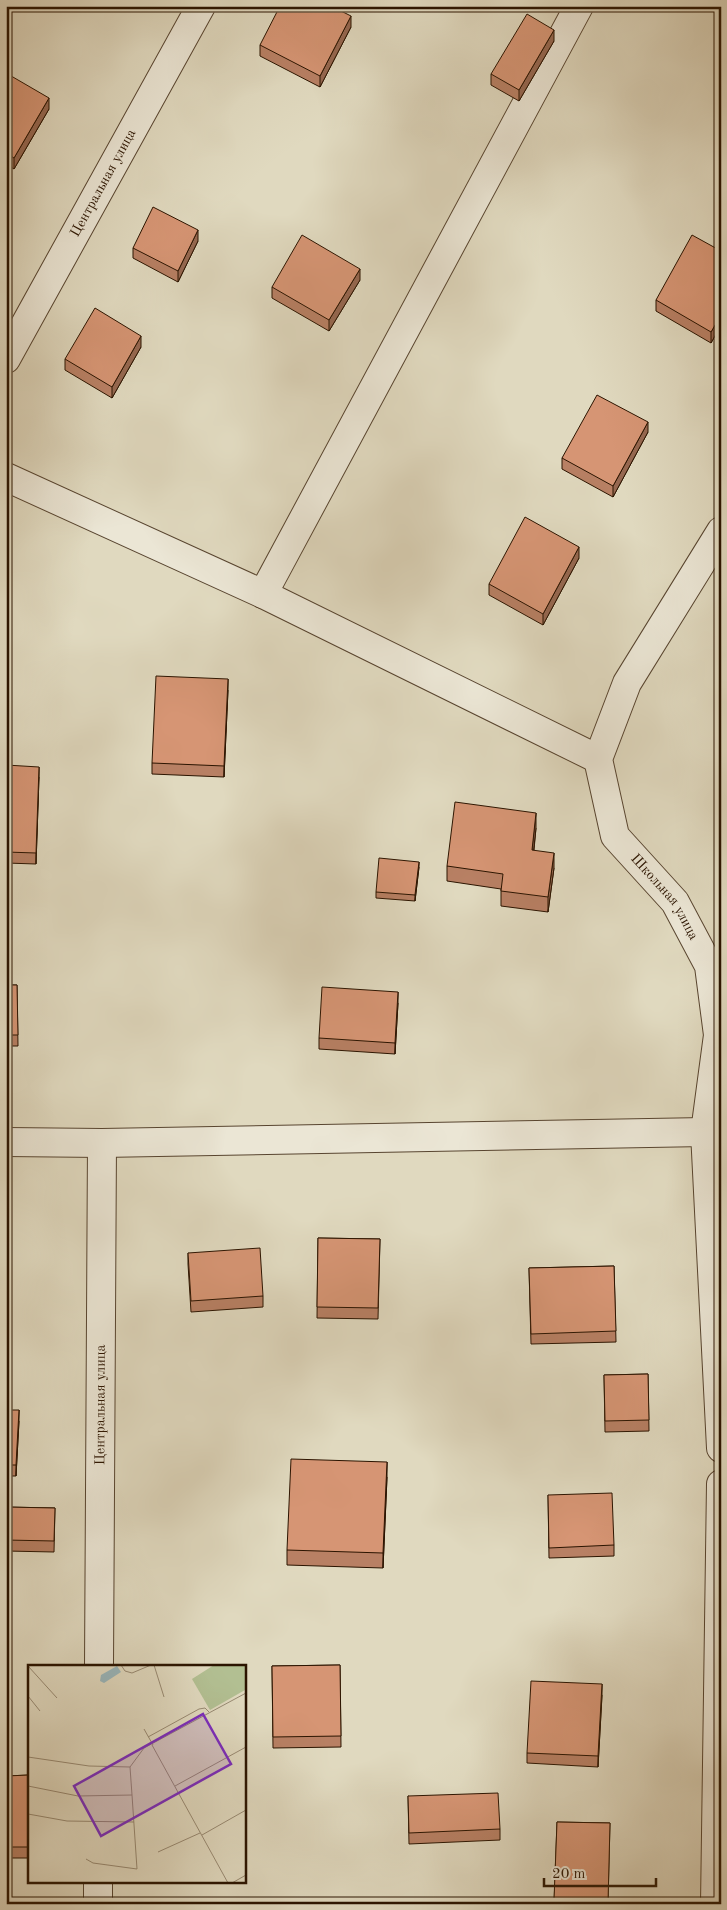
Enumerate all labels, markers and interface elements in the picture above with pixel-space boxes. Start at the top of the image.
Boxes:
street label: Центральная улица [68,127,139,239]
street label: Школьная улица [628,851,701,942]
street label: Центральная улица [93,1345,108,1465]
inset map [28,1665,245,1882]
scale bar [544,1855,657,1887]
text: 20 m [552,1867,586,1882]

